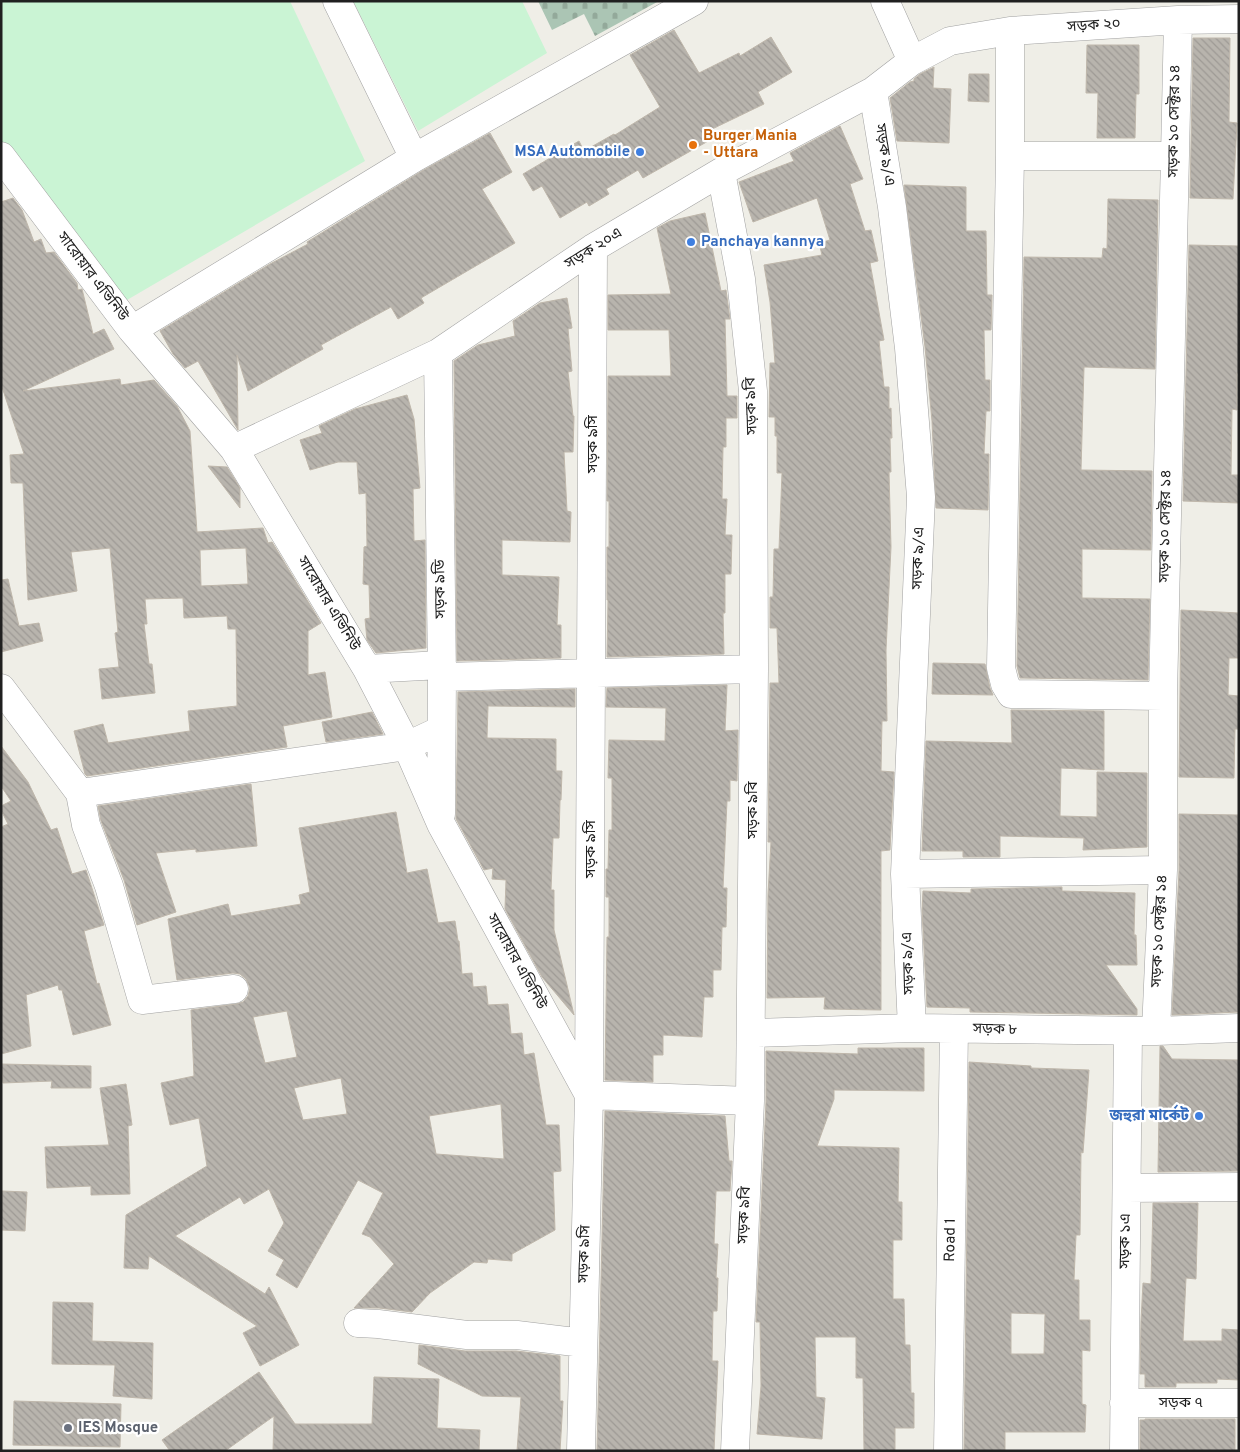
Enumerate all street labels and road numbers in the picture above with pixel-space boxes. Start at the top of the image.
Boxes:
street label: সড়ক ২০ [1066,15,1121,37]
street label: সড়ক ১০ সেক্টর ১৪ [1164,64,1185,179]
street label: সড়ক ৯/এ [870,121,898,188]
street label: সড়ক ২০এ [561,224,626,275]
street label: সারোয়ার এভিনিউ [52,228,132,326]
street label: সড়ক ৯বি [741,376,763,436]
street label: সড়ক ৯সি [584,414,603,474]
street label: সড়ক ১০ সেক্টর ১৪ [1155,469,1176,584]
street label: সড়ক ৯/এ [908,526,930,591]
street label: সারোয়ার এভিনিউ [292,553,364,655]
street label: সড়ক ৯ডি [431,559,451,620]
street label: সড়ক ৯বি [744,780,763,840]
street label: সড়ক ৯সি [582,819,601,879]
street label: সড়ক ১০ সেক্টর ১৪ [1148,874,1172,989]
street label: সারোয়ার এভিনিউ [481,910,550,1014]
street label: সড়ক ৯/এ [898,931,920,996]
street label: সড়ক ৮ [972,1020,1018,1040]
street label: সড়ক ৯বি [734,1185,756,1245]
street label: সড়ক ১এ [1116,1213,1136,1270]
street label: Road 1 [941,1218,961,1262]
street label: সড়ক ৯সি [574,1224,596,1284]
street label: সড়ক ৭ [1158,1394,1203,1413]

